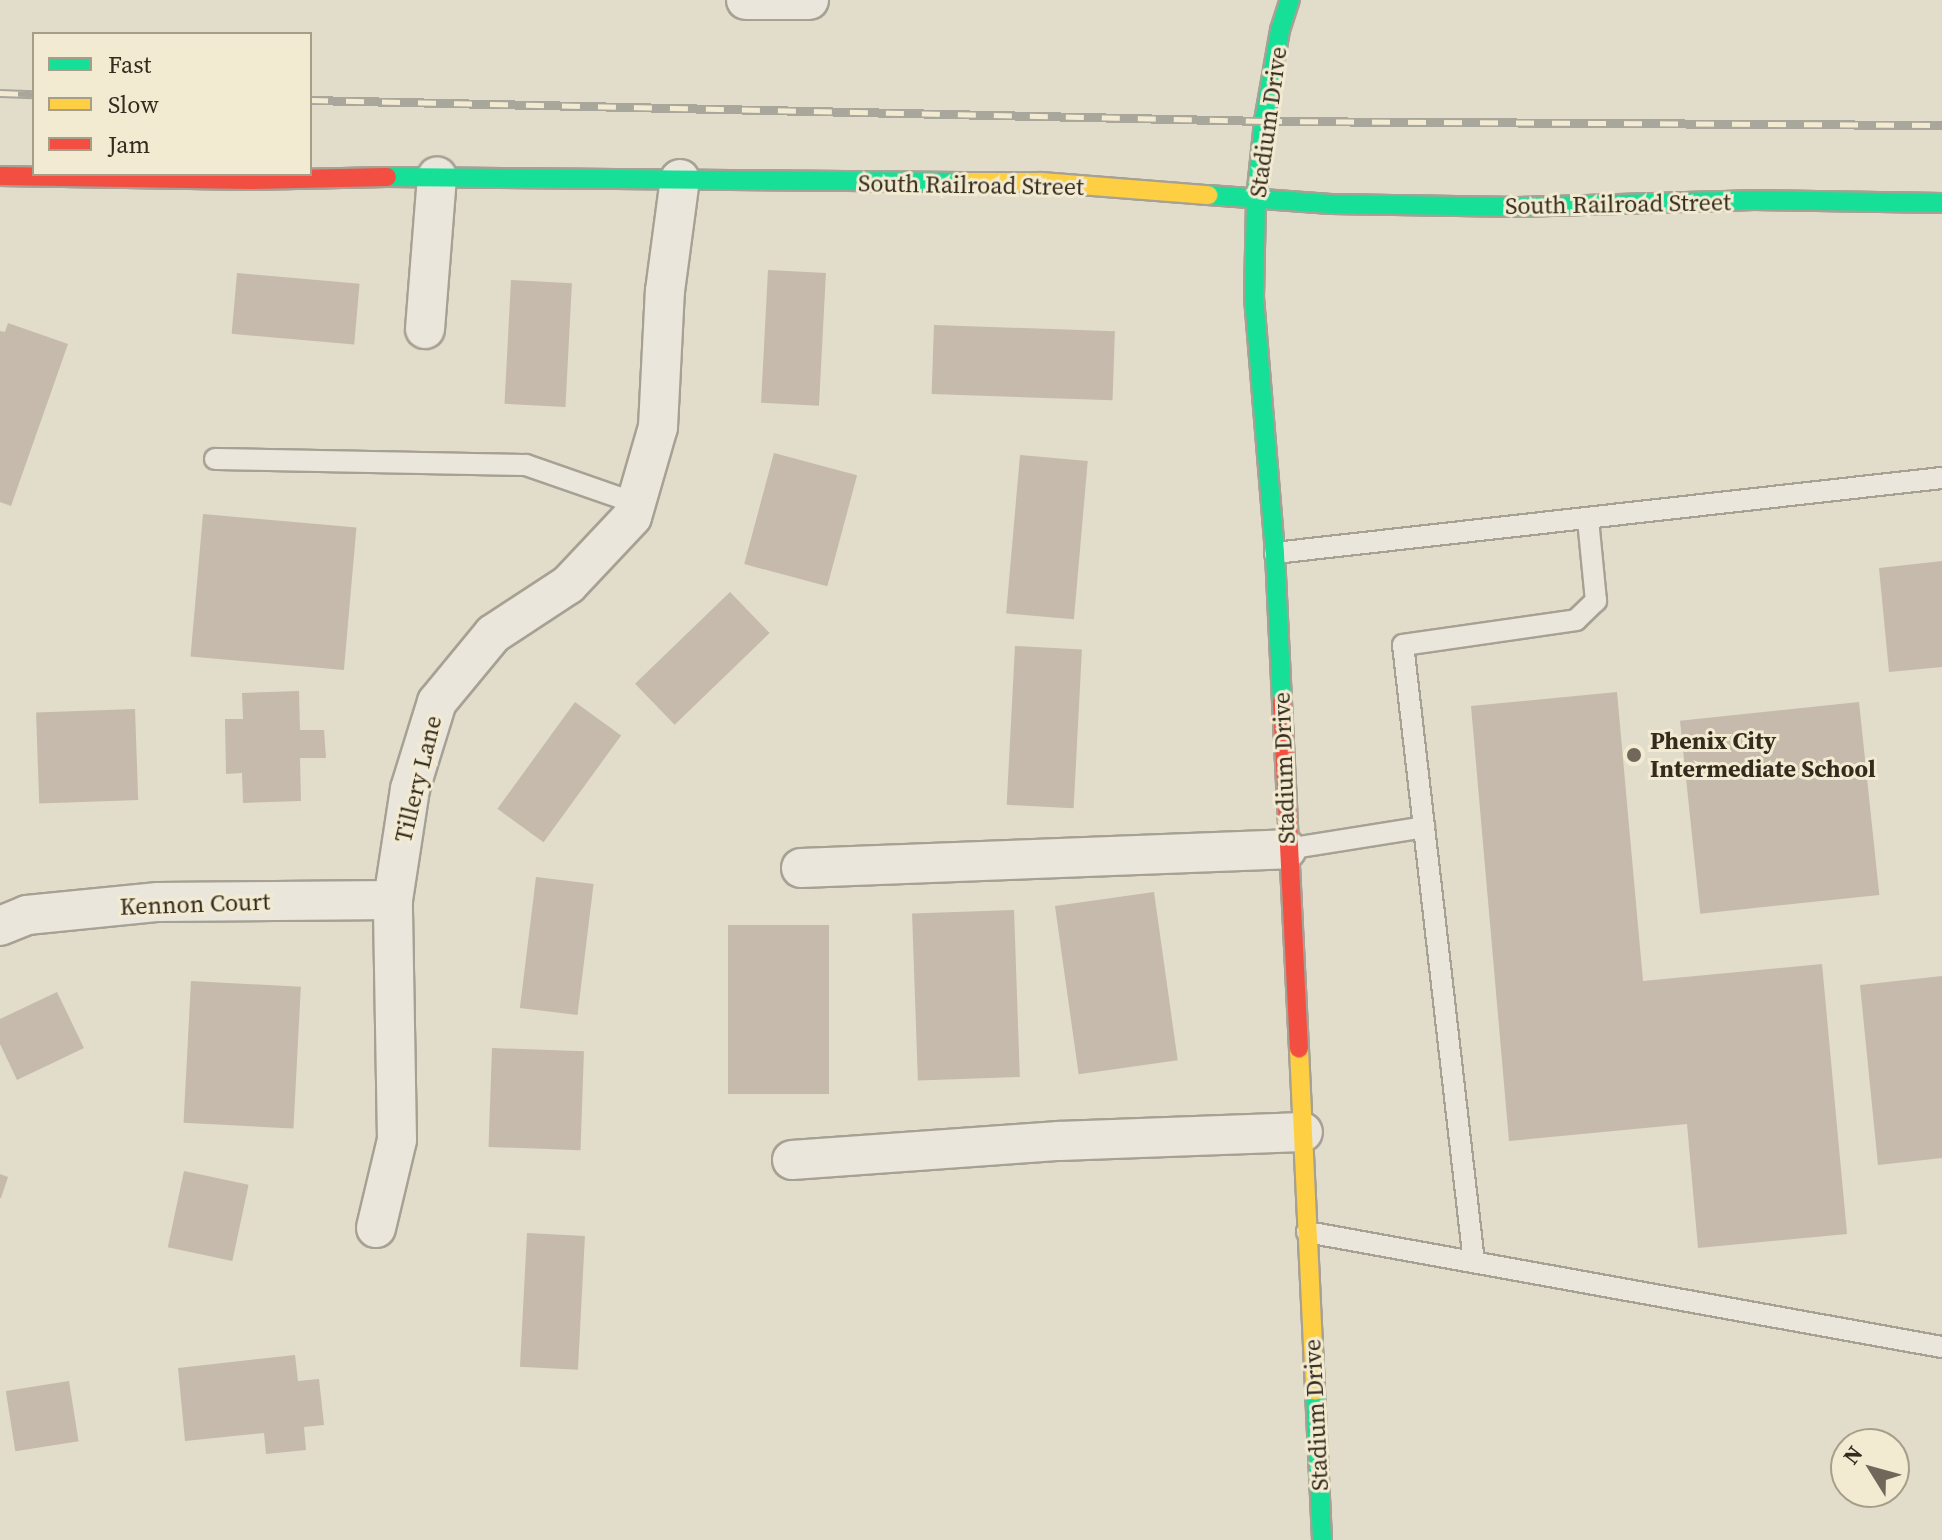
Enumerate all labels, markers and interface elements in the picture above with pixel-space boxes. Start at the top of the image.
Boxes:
legend [32,32,312,176]
street label: Stadium Drive [1243,45,1293,199]
text: Fast [108,48,151,81]
text: Slow [108,88,159,121]
text: Jam [108,128,150,161]
street label: South Railroad Street [858,169,1084,201]
street label: South Railroad Street [1505,188,1731,220]
street label: Stadium Drive [1267,692,1301,844]
street label: Tillery Lane [388,713,448,845]
place label: Phenix City Intermediate School [1650,727,1876,783]
marker: Phenix City Intermediate School [1625,746,1643,764]
street label: Kennon Court [119,887,271,921]
street label: Stadium Drive [1298,1338,1334,1492]
north arrow [1830,1428,1910,1508]
text: N [1836,1439,1869,1470]

